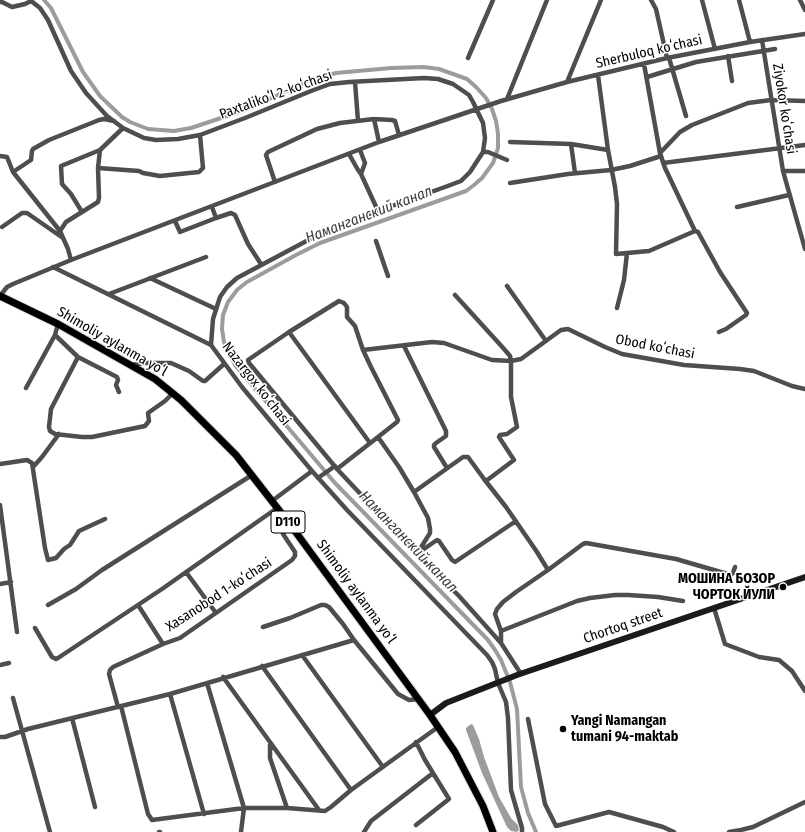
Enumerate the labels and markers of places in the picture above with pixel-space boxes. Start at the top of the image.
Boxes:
place label: МОШИНА БОЗОР ЧОРТОК ЙУЛИ [678,571,775,604]
marker: МОШИНА БОЗОР ЧОРТОК ЙУЛИ [778,582,788,592]
place label: Yangi Namangan tumani 94-maktab [571,713,678,746]
marker: Yangi Namangan tumani 94-maktab [558,724,568,734]

